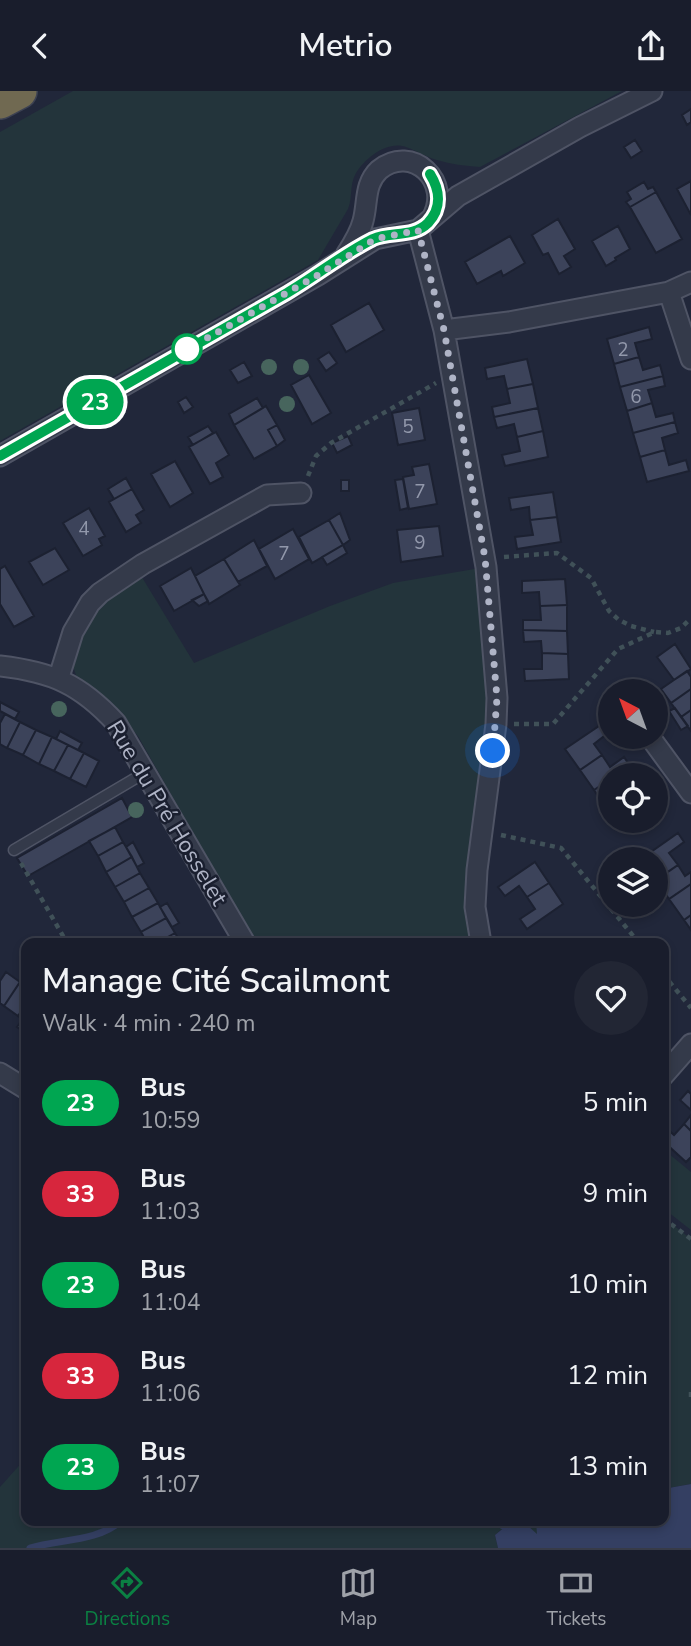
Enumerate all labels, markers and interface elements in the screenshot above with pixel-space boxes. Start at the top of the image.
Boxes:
text: Metrio [298,24,393,67]
icon: back [21,27,59,65]
icon: share [632,27,670,65]
unlabelled marker [172,334,202,364]
house number: 2 [617,337,629,363]
line badge: 23 [64,379,126,425]
house number: 6 [630,384,642,410]
text: 23 [81,386,109,418]
house number: 5 [402,414,414,440]
house number: 7 [414,479,426,505]
house number: 4 [78,516,90,542]
house number: 9 [414,530,426,556]
house number: 7 [278,541,290,567]
north arrow [598,679,668,749]
map controls [598,679,668,917]
street label: Rue du Pré Hosselet [99,715,235,912]
your location [475,733,510,768]
button: locate [598,763,668,833]
button: layers [598,847,668,917]
text: Manage Cité Scailmont [42,959,389,1004]
button: heart [574,961,648,1035]
text: Walk · 4 min · 240 m [42,1008,255,1039]
text: Bus [140,1070,186,1105]
text: 5 min [583,1085,648,1120]
text: 23 [66,1087,95,1119]
text: 10:59 [140,1105,200,1136]
text: Bus [140,1161,186,1196]
text: 9 min [583,1176,648,1211]
text: 33 [66,1178,95,1210]
text: 11:03 [140,1196,200,1227]
text: Bus [140,1252,186,1287]
text: 10 min [567,1267,648,1302]
text: 23 [66,1269,95,1301]
text: 11:04 [140,1287,200,1318]
text: Bus [140,1343,186,1378]
text: 12 min [567,1358,648,1393]
text: 33 [66,1360,95,1392]
text: 11:06 [140,1378,200,1409]
text: Bus [140,1434,186,1469]
text: 13 min [567,1449,648,1484]
text: 23 [66,1451,95,1483]
text: 11:07 [140,1469,200,1500]
tab: Directions [85,1564,170,1632]
tab: Map [339,1564,377,1632]
tab: Tickets [547,1564,606,1632]

